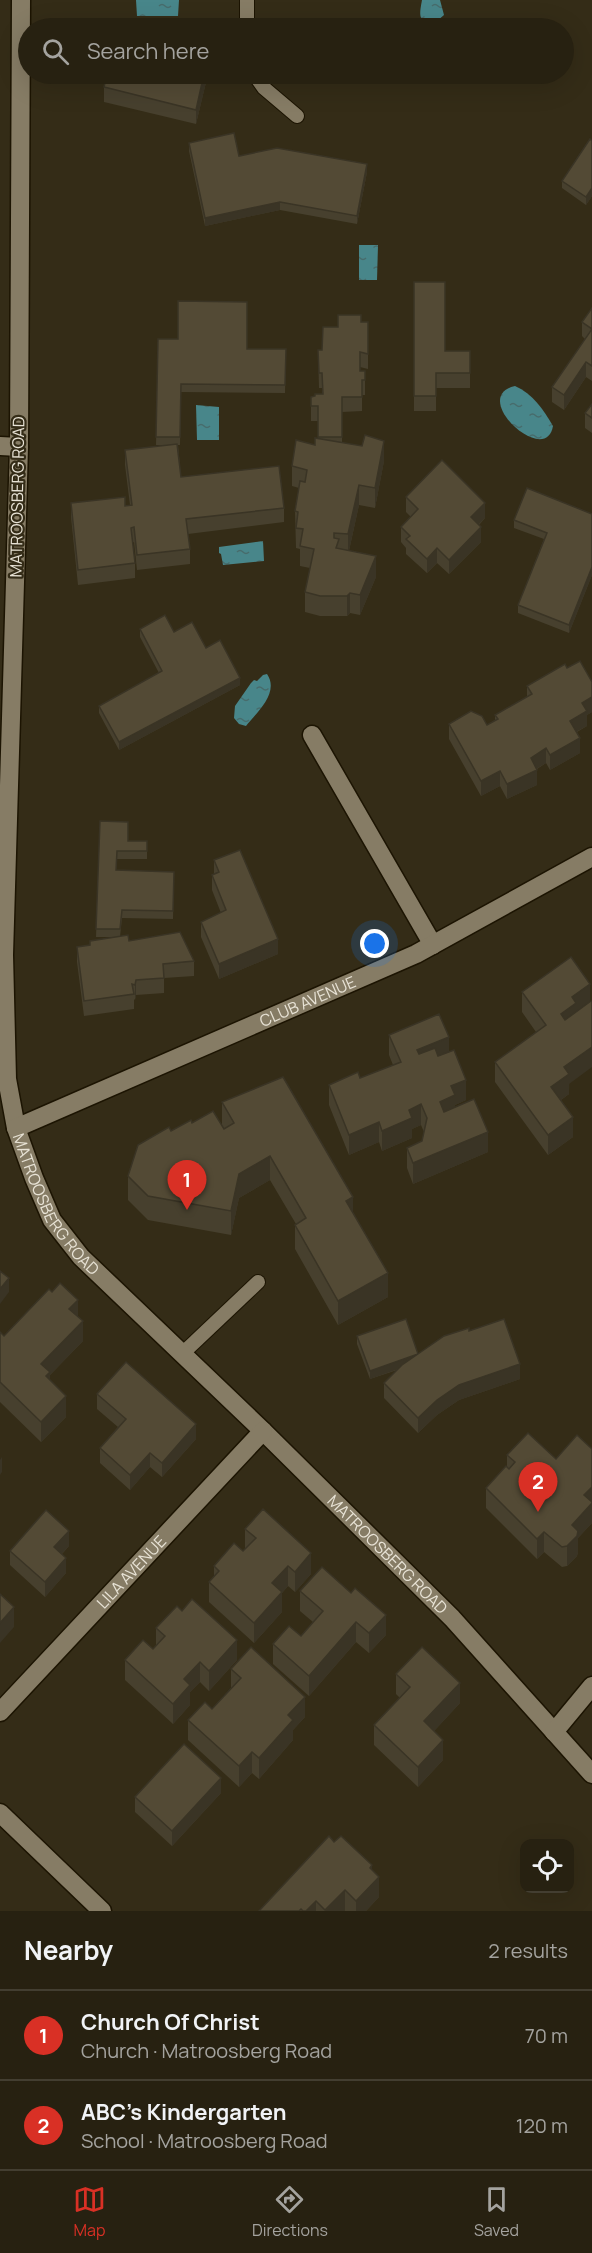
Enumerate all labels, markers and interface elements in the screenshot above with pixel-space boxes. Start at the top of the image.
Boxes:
search box [18,18,574,84]
icon: search [39,35,72,68]
text: Search here [87,36,209,66]
street label: MATROOSBERG ROAD [5,416,29,578]
your location [360,929,389,958]
street label: CLUB AVENUE [256,971,359,1032]
street label: MATROOSBERG ROAD [8,1130,104,1280]
pin: 1 [168,1160,207,1210]
pin: 2 [518,1462,558,1512]
street label: MATROOSBERG ROAD [323,1490,453,1619]
street label: LILA AVENUE [92,1531,171,1613]
map controls [520,1839,574,1893]
button: locate [520,1839,574,1893]
text: Nearby [24,1932,113,1968]
text: 2 results [488,1937,568,1964]
text: Church Of Christ [81,2007,260,2037]
text: 1 [39,2022,48,2049]
text: 70 m [525,2022,568,2049]
text: Church · Matroosberg Road [81,2037,332,2064]
text: ABC's Kindergarten [81,2097,286,2127]
text: 2 [38,2112,49,2139]
text: 120 m [516,2112,568,2139]
text: School · Matroosberg Road [81,2127,328,2154]
tab: Map [73,2183,106,2241]
tab: Directions [252,2183,328,2241]
tab: Saved [474,2183,519,2241]

